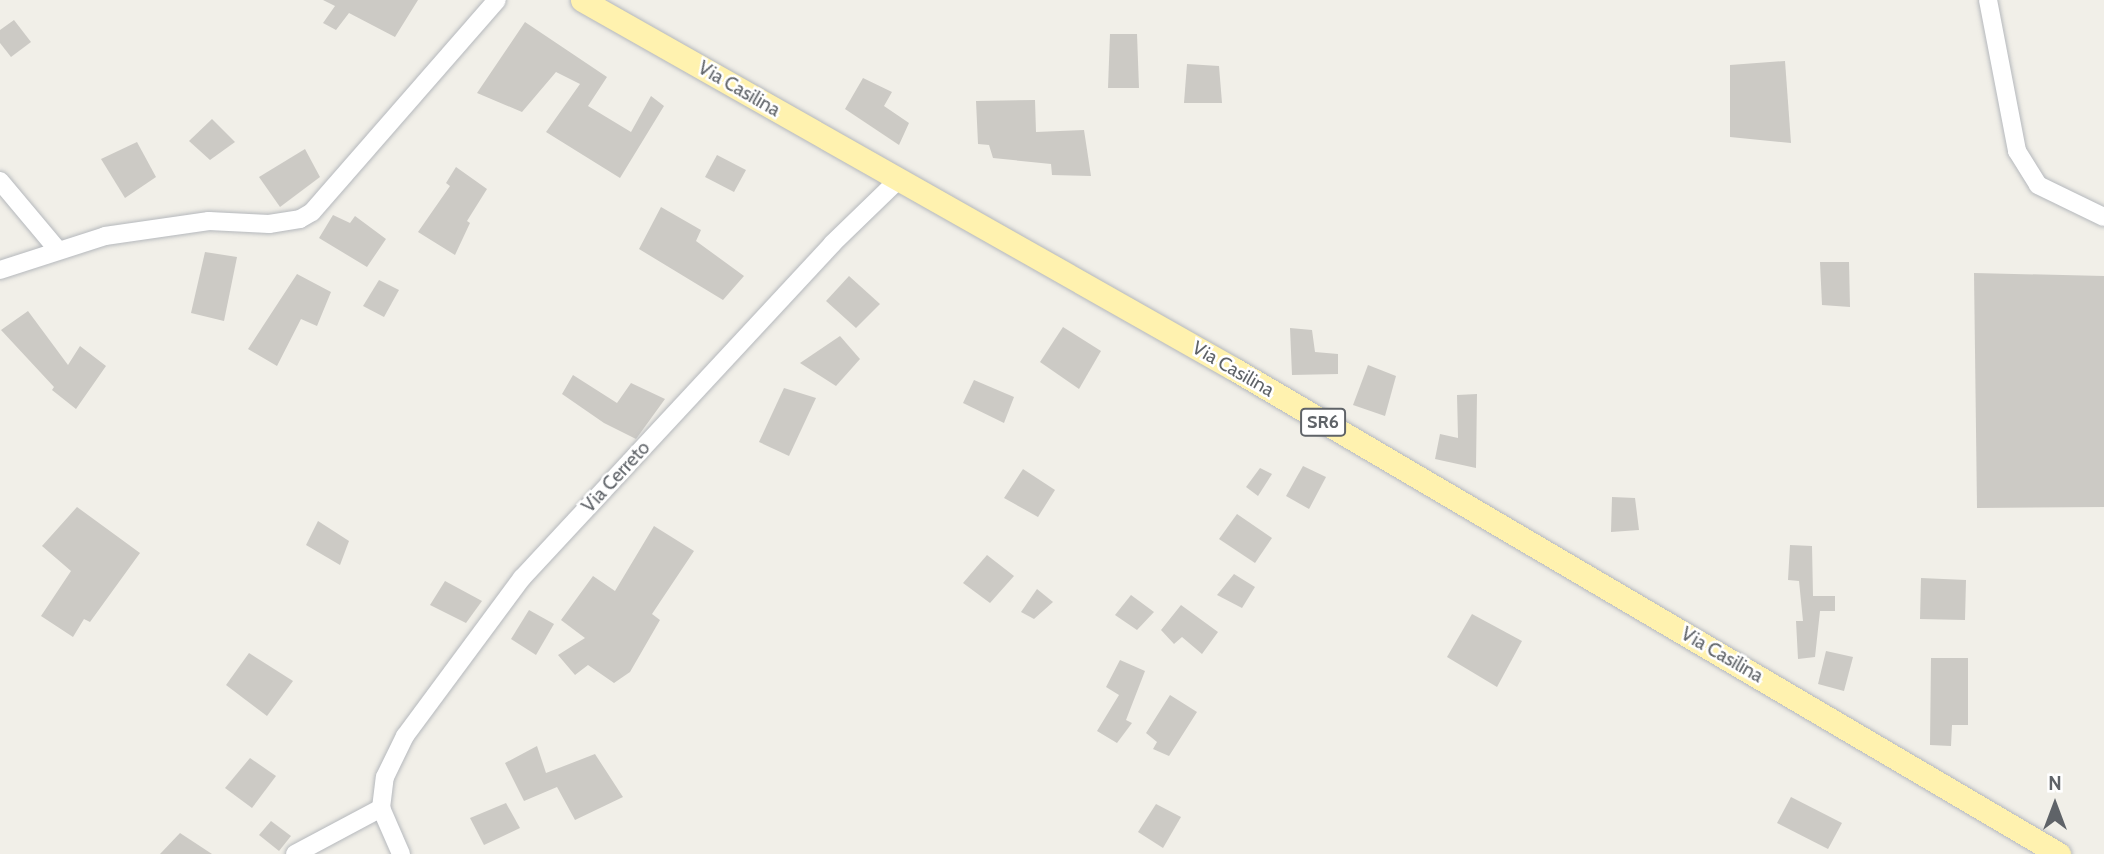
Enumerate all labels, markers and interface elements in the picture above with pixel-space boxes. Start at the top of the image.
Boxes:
street label: Via Casilina [694,56,784,122]
street label: Via Casilina [1188,336,1278,402]
road number: SR6 [1298,408,1348,436]
street label: Via Cerreto [577,437,655,517]
street label: Via Casilina [1677,622,1767,688]
north arrow [2020,770,2090,840]
text: N [2048,772,2062,795]

